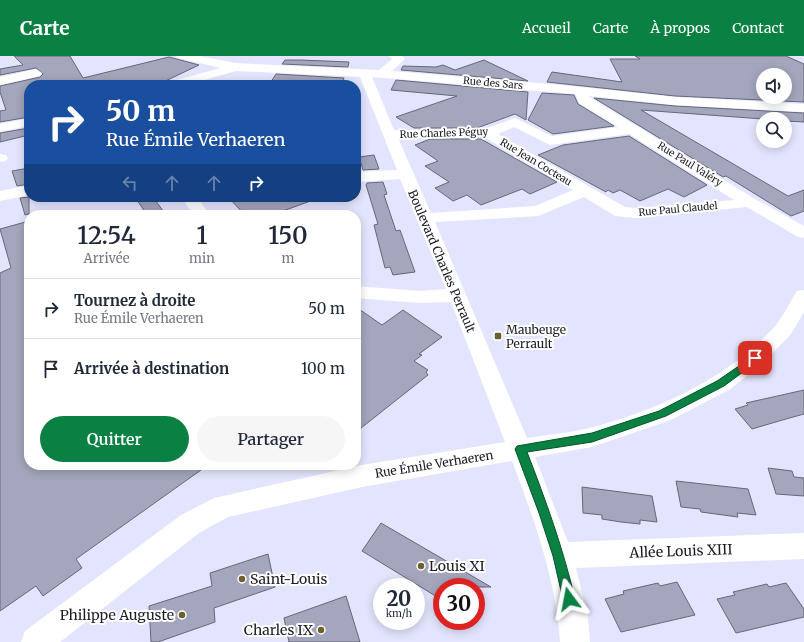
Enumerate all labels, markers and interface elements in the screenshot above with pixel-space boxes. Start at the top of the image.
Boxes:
text: Carte [20,16,70,40]
text: Accueil [522,19,571,37]
text: Carte [593,19,628,37]
text: À propos [650,19,710,37]
text: Contact [732,19,784,37]
map controls [756,68,792,148]
button: sound [756,68,792,104]
street label: Rue des Sars [462,74,524,92]
text: 50 m [106,93,175,129]
icon: right [40,96,92,148]
button: search [756,112,792,148]
street label: Rue Charles Péguy [399,125,489,141]
text: Rue Émile Verhaeren [106,128,285,151]
street label: Rue Jean Cocteau [498,135,574,189]
street label: Rue Paul Valéry [655,139,725,189]
icon: left [119,172,141,194]
icon: ahead [161,172,183,194]
icon: ahead [203,172,225,194]
icon: right [245,172,267,194]
street label: Boulevard Charles Perrault [405,187,479,335]
street label: Rue Paul Claudel [638,199,718,219]
text: 12:54 [77,220,136,251]
text: 1 [196,220,207,251]
text: 150 [268,220,308,251]
text: Arrivée [84,250,130,267]
text: min [189,250,215,267]
text: m [281,250,294,267]
text: Tournez à droite [74,291,195,310]
icon: right [40,298,62,320]
text: 50 m [308,299,345,318]
text: Rue Émile Verhaeren [74,310,204,327]
place label: Maubeuge Perrault [506,322,566,351]
marker: Maubeuge Perrault [493,331,503,341]
pin [738,341,772,375]
icon: arrive [744,347,766,369]
icon: arrive [40,358,62,380]
text: Arrivée à destination [74,359,229,378]
text: 100 m [301,359,345,378]
button: Quitter [40,416,189,462]
button: Partager [197,416,345,462]
street label: Rue Émile Verhaeren [374,447,494,481]
street label: Allée Louis XIII [628,540,733,562]
place label: Louis XI [429,557,485,575]
marker: Louis XI [416,561,426,571]
place label: Saint-Louis [250,570,327,588]
marker: Saint-Louis [237,574,247,584]
speed limit sign: 30 [433,578,485,630]
position arrow [548,578,590,620]
text: 20 [387,586,411,611]
place label: Philippe Auguste [60,606,174,624]
text: km/h [386,607,412,620]
marker: Philippe Auguste [177,610,187,620]
place label: Charles IX [244,621,313,639]
marker: Charles IX [316,625,326,635]

